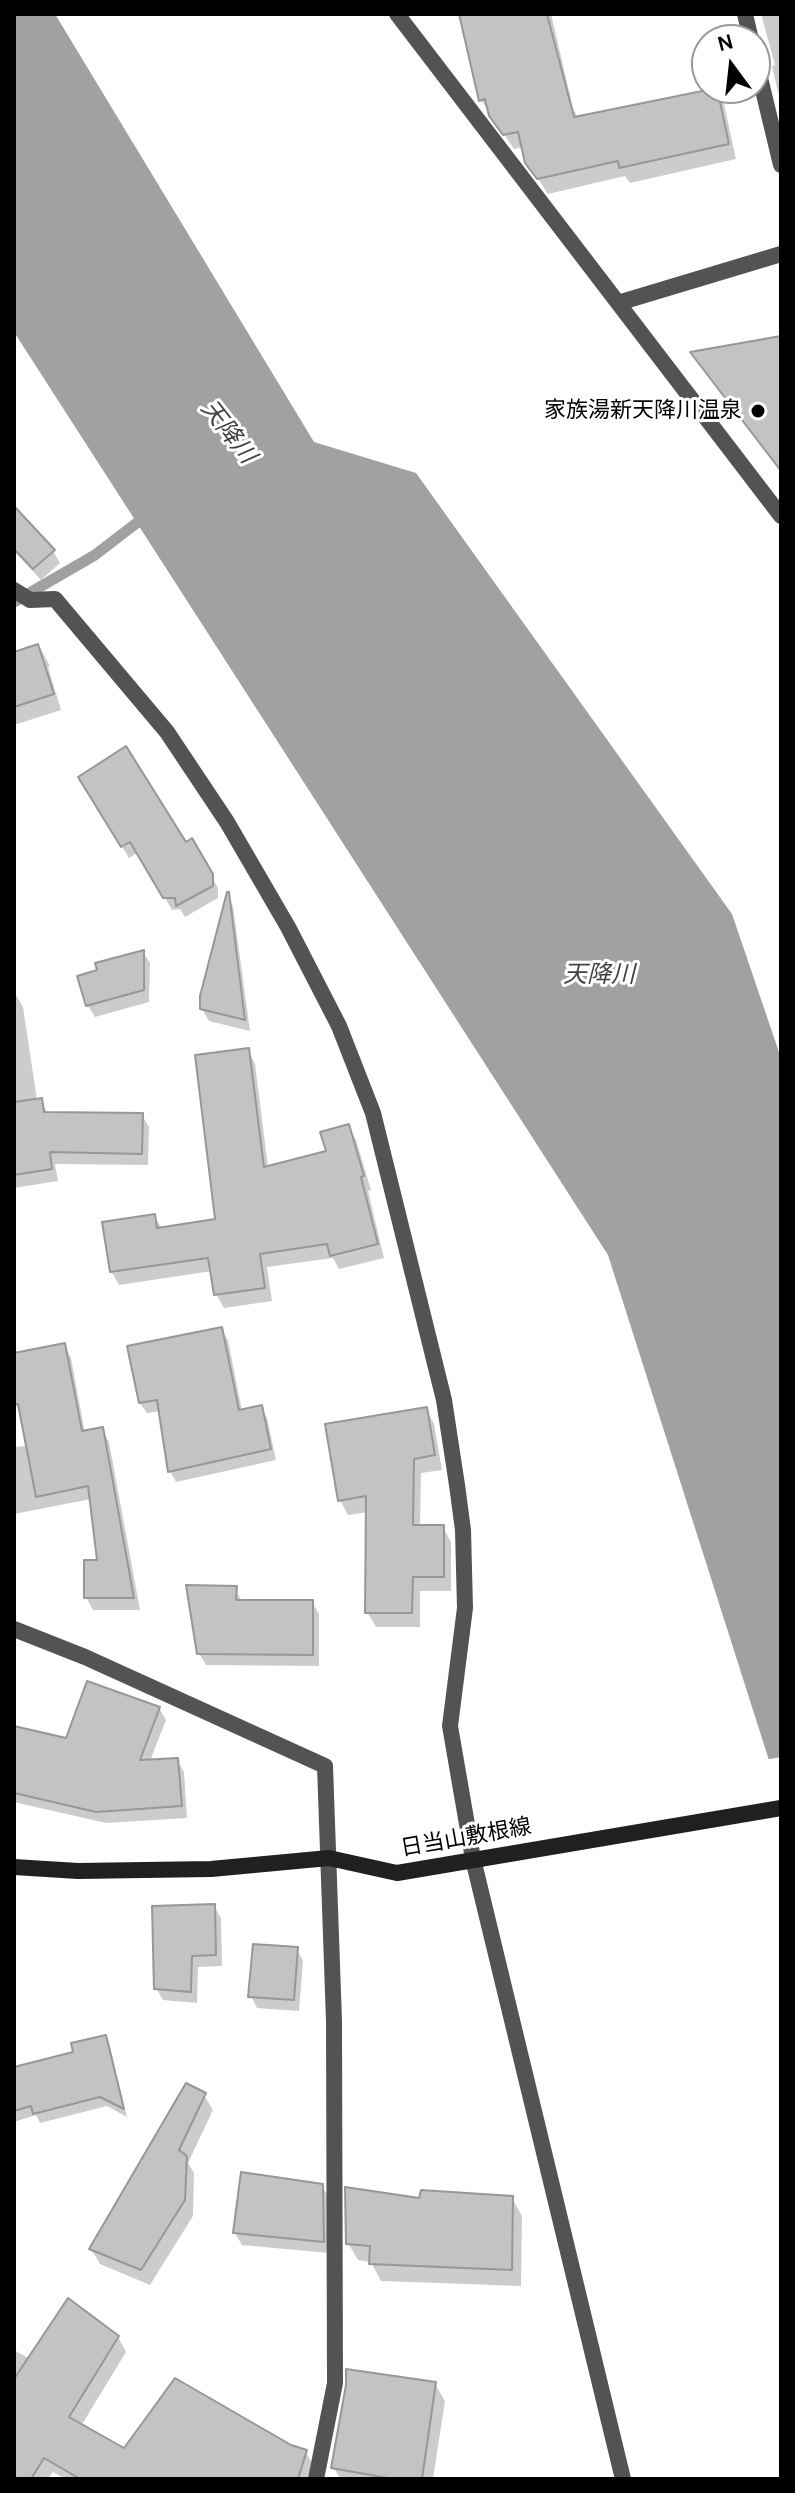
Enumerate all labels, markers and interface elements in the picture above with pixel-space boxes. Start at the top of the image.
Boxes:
north arrow [691,24,771,104]
text: N [714,28,736,57]
water label: 天降川 [194,395,262,469]
place label: 家族湯新天降川温泉 [544,398,742,424]
marker: 家族湯新天降川温泉 [749,402,767,420]
water label: 天降川 [563,961,635,989]
street label: 日当山敷根線 [399,1814,533,1862]

